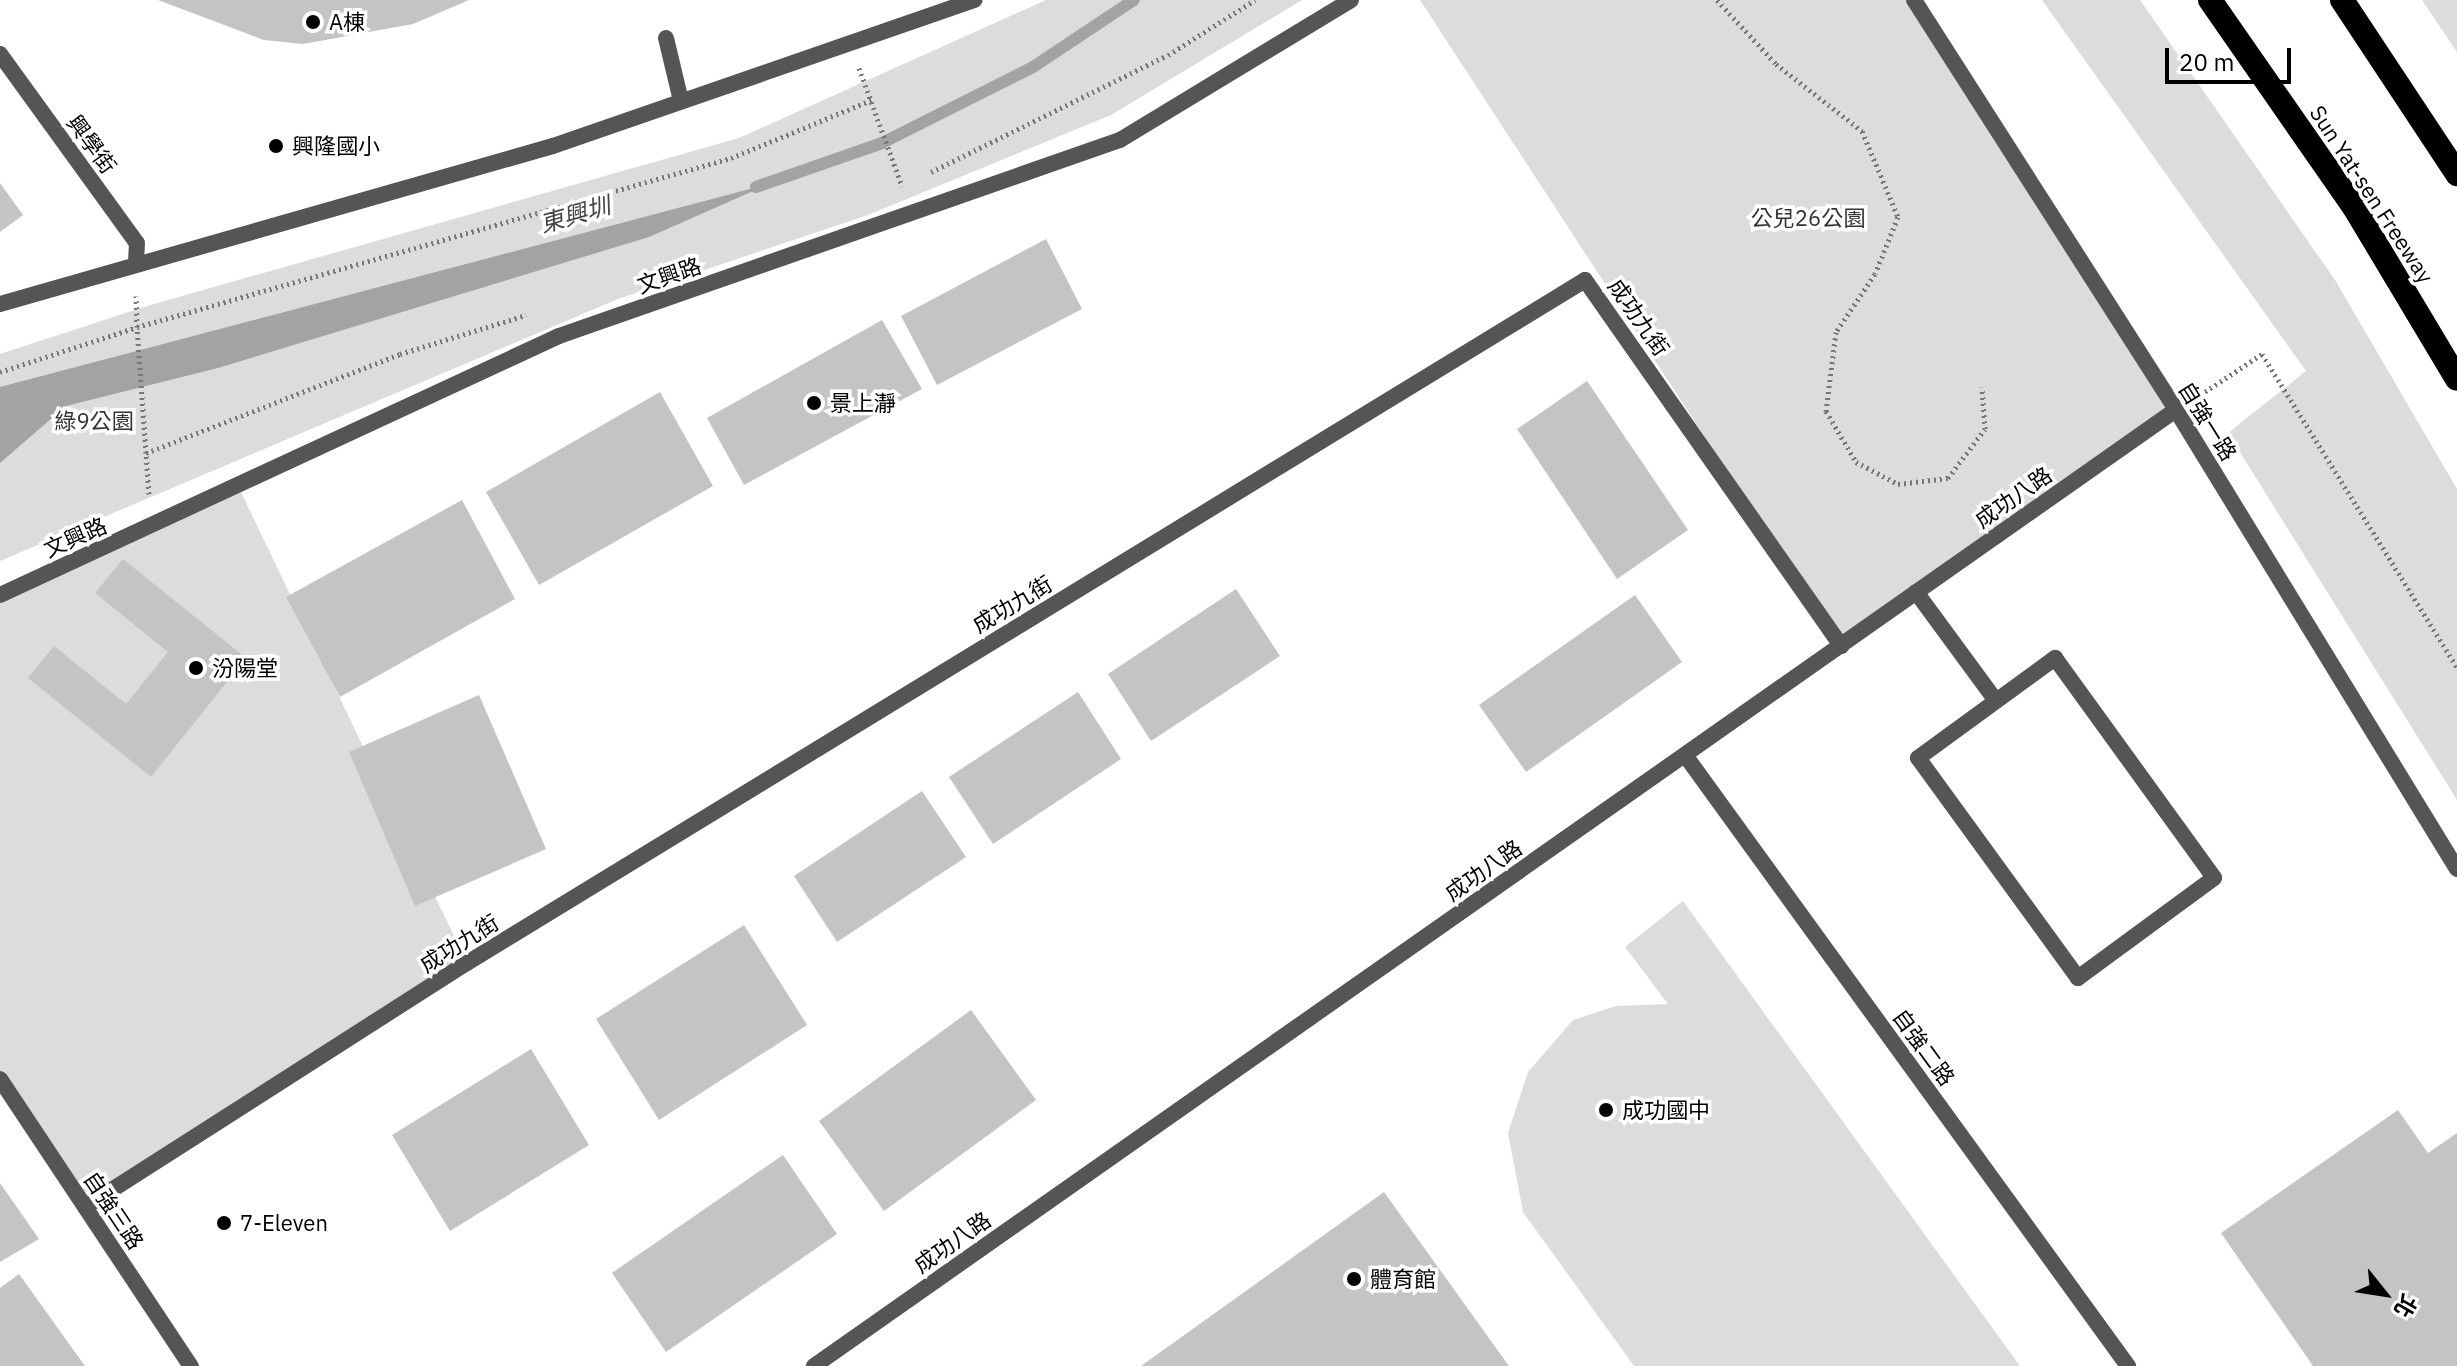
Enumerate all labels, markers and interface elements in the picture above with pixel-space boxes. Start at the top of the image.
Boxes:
place label: A棟 [329,9,365,35]
marker: A棟 [304,13,322,31]
scale bar [2169,32,2295,82]
text: 20 m [2179,46,2234,78]
street label: Sun Yat-sen Freeway [2305,100,2439,288]
street label: 興學街 [62,110,122,178]
place label: 興隆國小 [292,133,380,159]
marker: 興隆國小 [267,137,285,155]
water label: 東興圳 [536,191,614,239]
park label: 公兒26公園 [1751,205,1865,231]
street label: 文興路 [634,252,704,298]
street label: 成功九街 [1603,273,1675,361]
street label: 自強一路 [2173,377,2243,465]
place label: 景上瀞 [830,390,896,416]
marker: 景上瀞 [805,394,823,412]
park label: 綠9公園 [54,408,134,434]
street label: 成功八路 [1969,461,2057,533]
street label: 文興路 [39,512,111,562]
street label: 成功九街 [967,570,1057,638]
place label: 汾陽堂 [212,655,278,681]
marker: 汾陽堂 [187,659,205,677]
street label: 成功八路 [1439,834,1527,906]
street label: 成功九街 [415,908,503,978]
street label: 自強二路 [1887,1004,1961,1090]
place label: 成功國中 [1622,1097,1710,1123]
marker: 成功國中 [1597,1101,1615,1119]
street label: 自強三路 [78,1166,150,1254]
street label: 成功八路 [908,1206,996,1278]
place label: 7-Eleven [240,1210,328,1236]
marker: 7-Eleven [215,1214,233,1232]
north arrow [2345,1254,2425,1334]
place label: 體育館 [1370,1266,1436,1292]
marker: 體育館 [1345,1270,1363,1288]
text: 北 [2388,1289,2424,1323]

